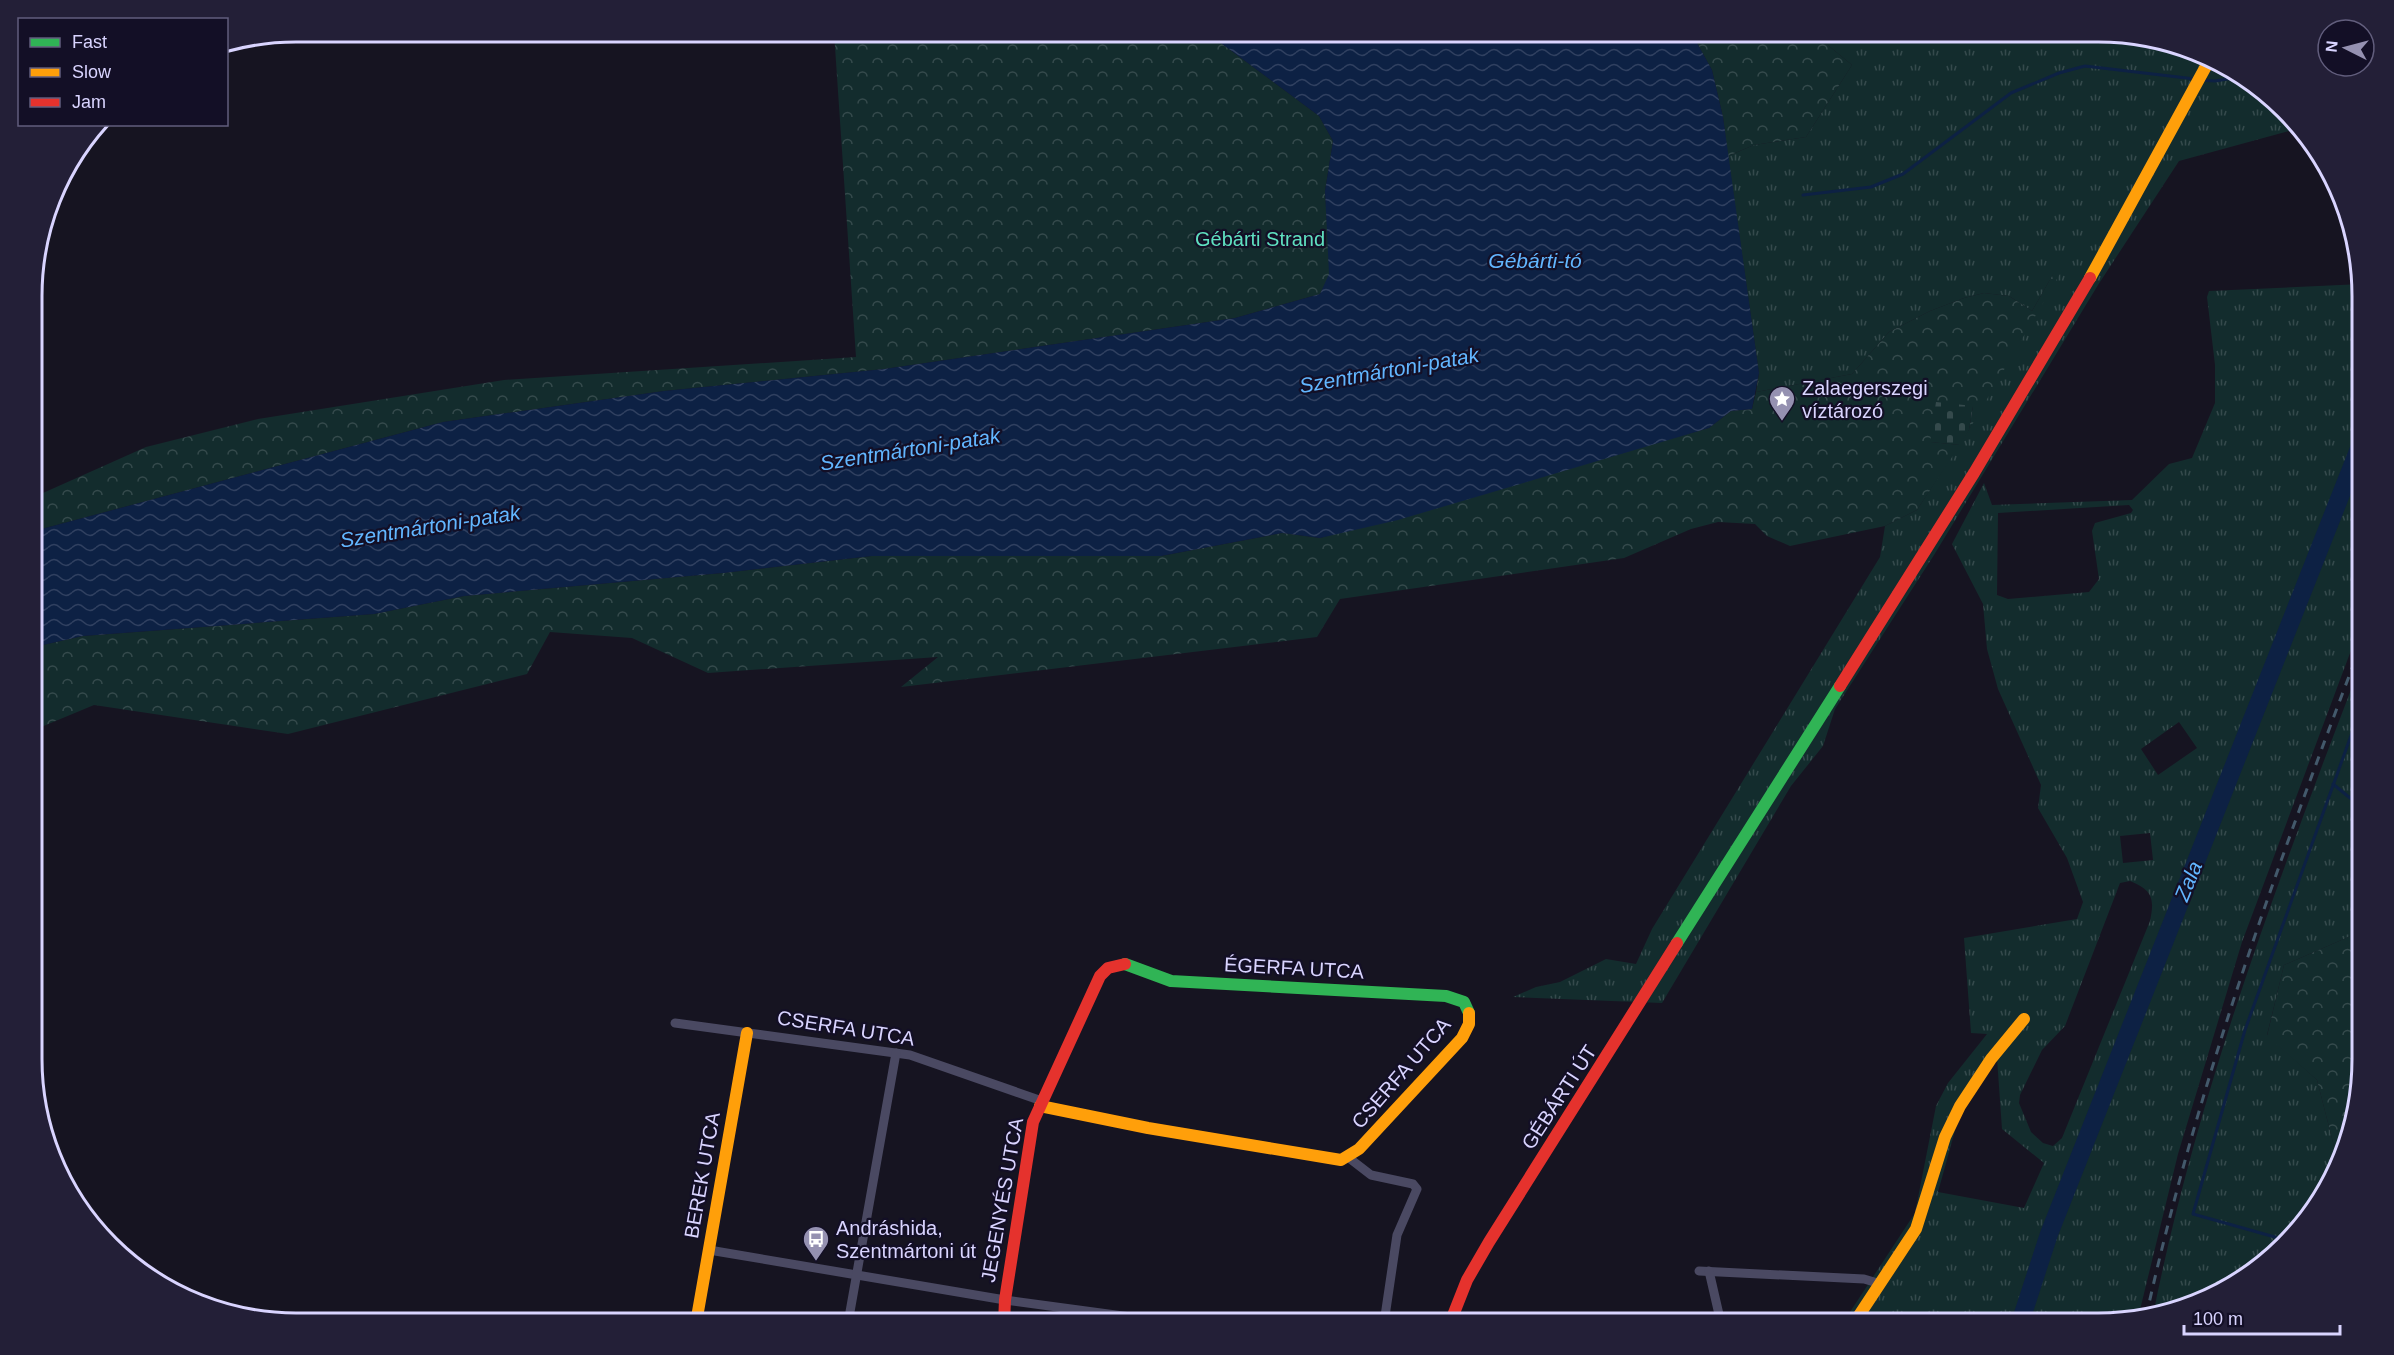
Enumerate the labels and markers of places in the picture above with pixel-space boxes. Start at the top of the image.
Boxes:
place label: Zalaegerszegi víztározó [1802,377,1928,422]
place icon: Zalaegerszegi víztározó [1767,384,1797,422]
place label: Andráshida, Szentmártoni út [836,1217,977,1262]
bus stop icon: Andráshida, Szentmártoni út [801,1224,831,1262]

